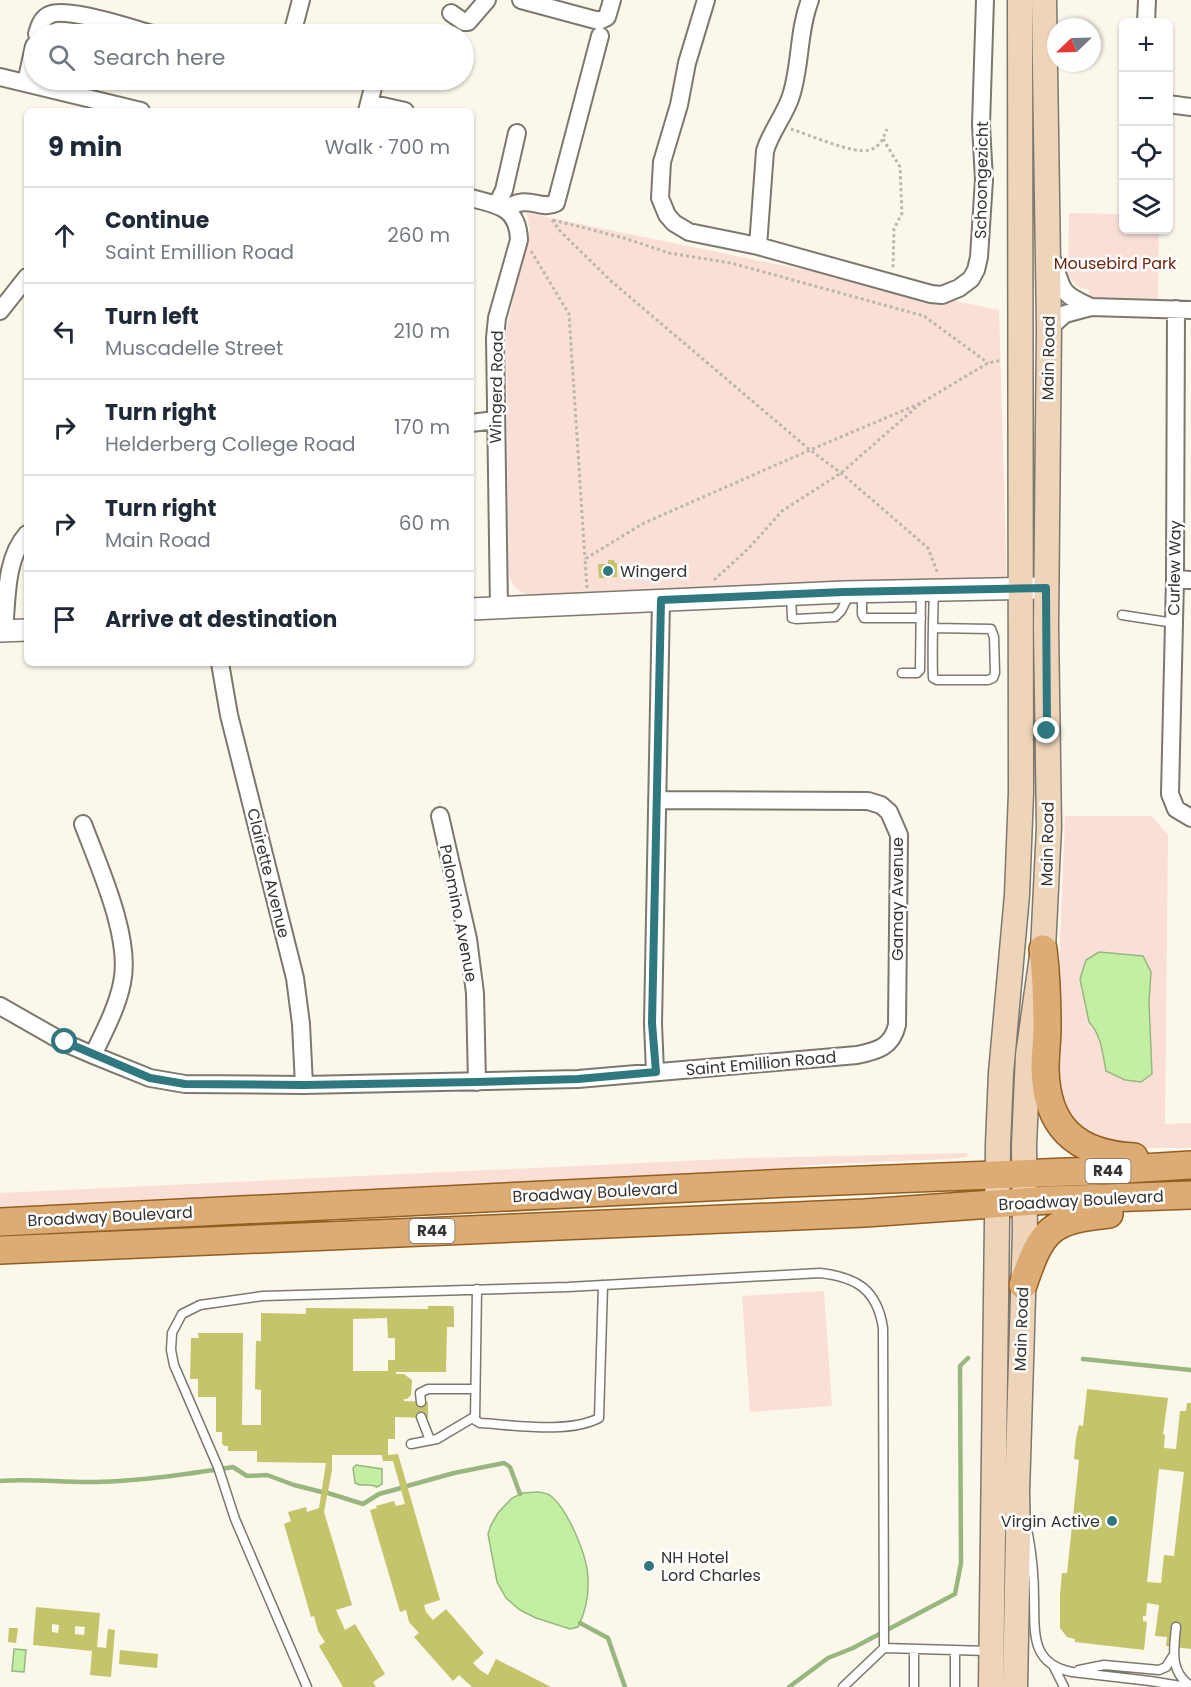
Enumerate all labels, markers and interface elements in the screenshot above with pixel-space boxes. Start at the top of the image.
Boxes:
north arrow [1047,18,1101,72]
map controls [1119,18,1173,234]
button: + [1119,18,1173,72]
search box [24,24,474,90]
icon: search [45,41,78,74]
text: Search here [93,42,226,73]
button: − [1119,72,1173,126]
street label: Schoongezicht [969,121,994,239]
button: locate [1119,126,1173,180]
text: 9 min [48,129,122,165]
text: Walk · 700 m [325,133,450,161]
button: layers [1119,180,1173,234]
text: Continue [105,205,209,236]
icon: ahead [48,219,81,252]
text: 260 m [387,221,450,249]
text: Saint Emillion Road [105,238,294,266]
park label: Mousebird Park [1054,252,1177,275]
text: Turn left [105,301,199,332]
icon: left [48,315,81,348]
street label: Main Road [1036,315,1061,401]
text: 210 m [394,317,450,345]
street label: Wingerd Road [484,330,509,444]
text: Muscadelle Street [105,334,283,362]
text: Turn right [105,397,216,428]
icon: right [48,411,81,444]
text: 170 m [394,413,450,441]
text: Helderberg College Road [105,430,356,458]
text: Turn right [105,493,216,524]
icon: right [48,507,81,540]
text: 60 m [399,509,450,537]
street label: Curlew Way [1162,520,1187,616]
text: Main Road [105,526,211,554]
place label: Wingerd [620,560,687,583]
marker: Wingerd [601,564,615,578]
icon: arrive [48,603,81,636]
text: Arrive at destination [105,604,337,635]
route end [1033,717,1059,743]
street label: Main Road [1035,801,1060,887]
street label: Clairette Avenue [241,806,296,940]
street label: Gamay Avenue [886,837,909,961]
street label: Palomino Avenue [434,842,483,984]
route start [51,1028,77,1054]
street label: Saint Emillion Road [685,1045,837,1082]
road number: R44 [1086,1159,1130,1183]
street label: Broadway Boulevard [512,1177,678,1208]
street label: Broadway Boulevard [998,1185,1164,1216]
street label: Broadway Boulevard [27,1201,193,1232]
road number: R44 [410,1219,454,1243]
street label: Main Road [1009,1286,1034,1372]
place label: Virgin Active [1001,1510,1100,1533]
marker: Virgin Active [1105,1514,1119,1528]
place label: NH Hotel Lord Charles [661,1546,761,1587]
marker: NH Hotel Lord Charles [642,1559,656,1573]

